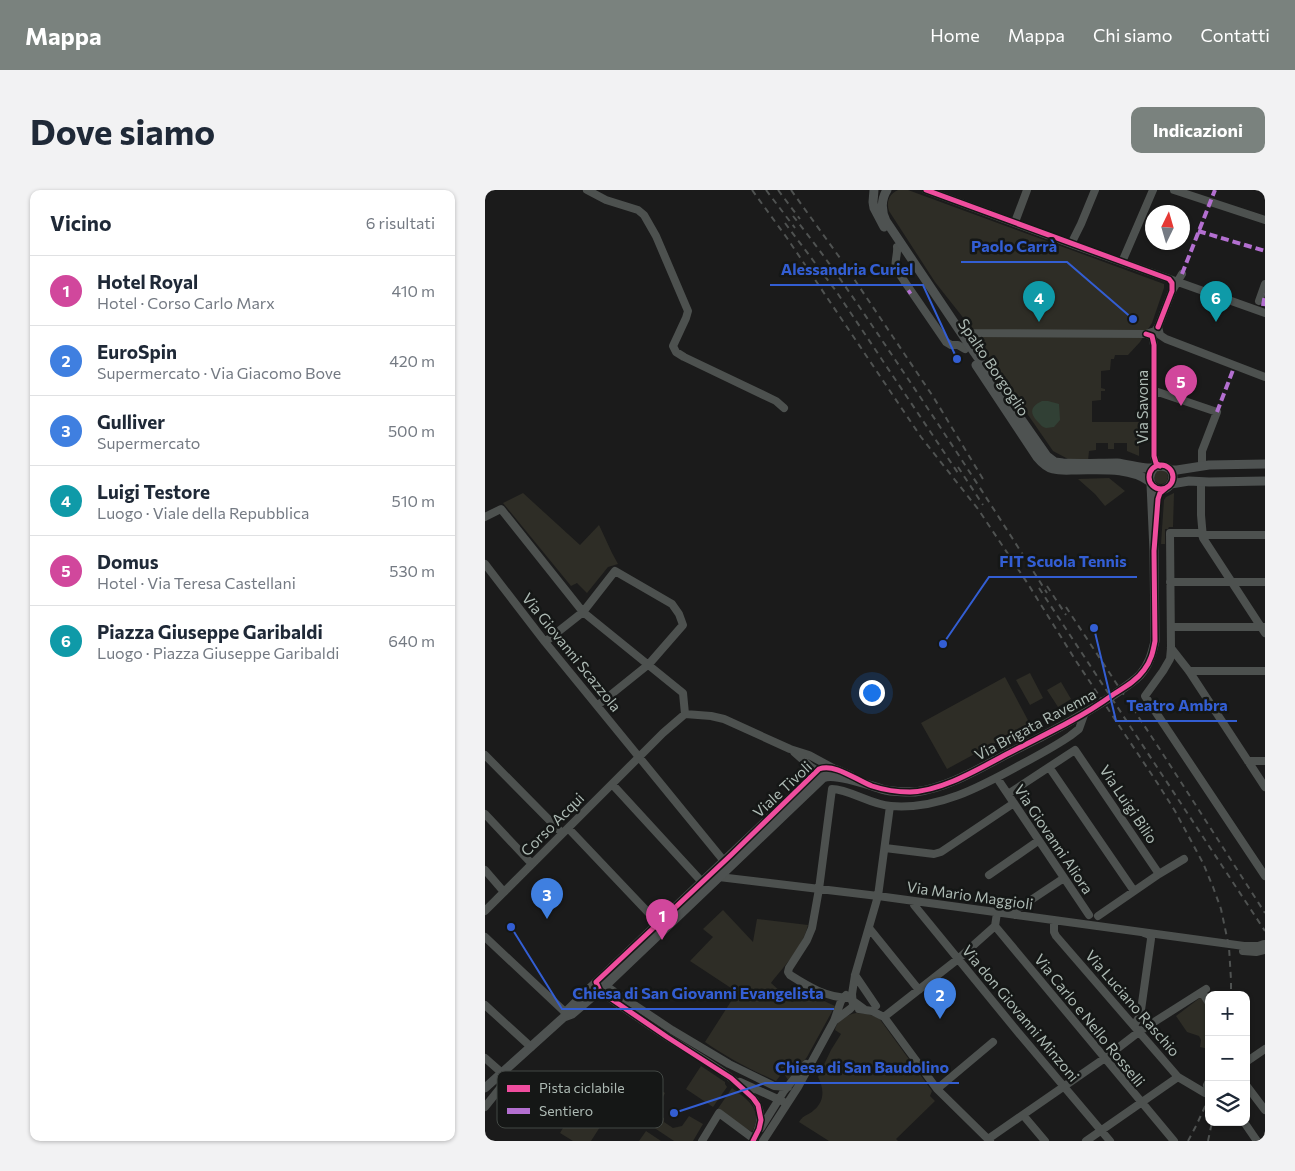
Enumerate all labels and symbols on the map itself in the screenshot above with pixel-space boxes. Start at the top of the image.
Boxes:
north arrow [1145,205,1190,250]
callout: Paolo Carrà [961,231,1067,262]
text: Paolo Carrà [971,236,1057,255]
callout: Alessandria Curiel [770,254,923,285]
text: Alessandria Curiel [781,259,913,278]
pin: 4 [1023,281,1055,322]
pin: 6 [1200,281,1232,322]
street label: Spalto Borgoglio [955,315,1033,419]
pin: 5 [1165,365,1197,406]
street label: Via Savona [1133,370,1151,444]
callout: FIT Scuola Tennis [989,546,1137,577]
text: FIT Scuola Tennis [999,551,1127,570]
street label: Via Giovanni Scazzola [519,589,625,715]
your location [859,680,885,706]
street label: Via Brigata Ravenna [971,684,1099,764]
callout: Teatro Ambra [1116,690,1237,721]
text: Teatro Ambra [1126,695,1228,714]
street label: Viale Tivoli [749,757,815,821]
street label: Via Luigi Bilio [1096,761,1162,847]
street label: Via Giovanni Aliora [1011,781,1097,897]
street label: Corso Acqui [517,789,587,859]
street label: Via Mario Maggioli [906,877,1034,913]
pin: 3 [531,878,563,919]
pin: 1 [646,899,678,940]
street label: Via don Giovanni Minzoni [959,941,1083,1085]
street label: Via Luciano Raschio [1082,946,1184,1060]
street label: Via Carlo e Nello Rosselli [1031,950,1149,1090]
callout: Chiesa di San Giovanni Evangelista [562,978,834,1009]
pin: 2 [924,978,956,1019]
text: Chiesa di San Giovanni Evangelista [572,983,824,1002]
callout: Chiesa di San Baudolino [765,1052,959,1083]
text: Chiesa di San Baudolino [775,1057,949,1076]
legend [497,1071,663,1128]
text: Pista ciclabile [539,1079,625,1096]
text: Sentiero [539,1102,593,1119]

